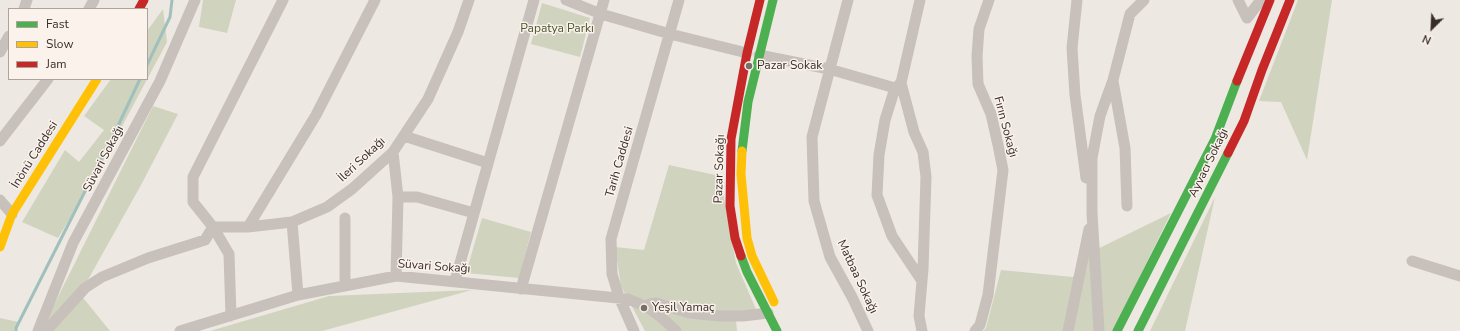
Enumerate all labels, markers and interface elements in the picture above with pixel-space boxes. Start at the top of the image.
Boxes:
legend [8,8,148,80]
north arrow [1412,8,1452,48]
text: Fast [46,16,69,32]
park label: Papatya Parkı [520,22,594,36]
text: N [1420,31,1434,48]
text: Slow [46,36,74,52]
text: Jam [46,56,67,72]
place label: Pazar Sokak [757,59,822,73]
marker: Pazar Sokak [744,61,754,71]
street label: Fırın Sokağı [990,95,1020,159]
street label: İnönü Caddesi [9,119,61,191]
street label: Süvari Sokağı [81,123,127,195]
street label: Tarih Caddesi [603,125,637,199]
street label: Ayvacı Sokağı [1186,126,1232,200]
street label: Pazar Sokağı [712,134,728,204]
street label: İleri Sokağı [335,135,389,185]
street label: Matbaa Sokağı [834,238,880,316]
street label: Süvari Sokağı [397,257,471,277]
place label: Yeşil Yamaç [652,301,715,315]
marker: Yeşil Yamaç [639,303,649,313]

